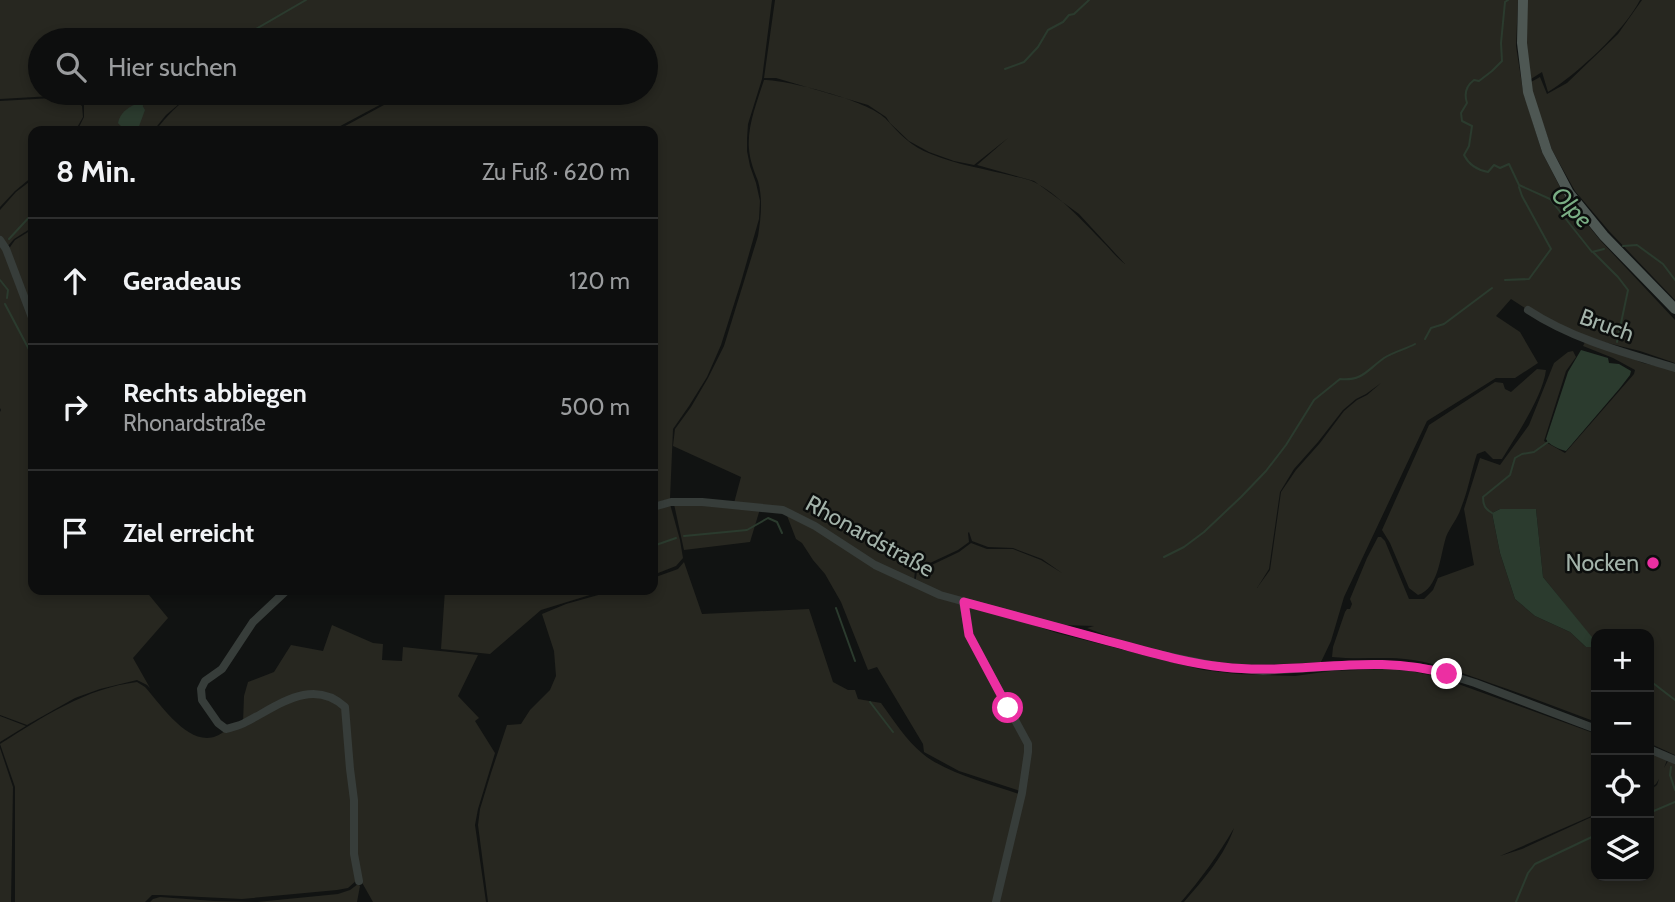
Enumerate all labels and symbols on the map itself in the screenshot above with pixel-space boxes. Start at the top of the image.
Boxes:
water label: Olpe [1546,180,1598,234]
street label: Bruch [1576,302,1638,348]
street label: Rhonardstraße [801,489,939,583]
place label: Nocken [1566,549,1639,577]
marker: Nocken [1645,555,1661,571]
route end [1431,658,1462,689]
route start [992,692,1023,723]

